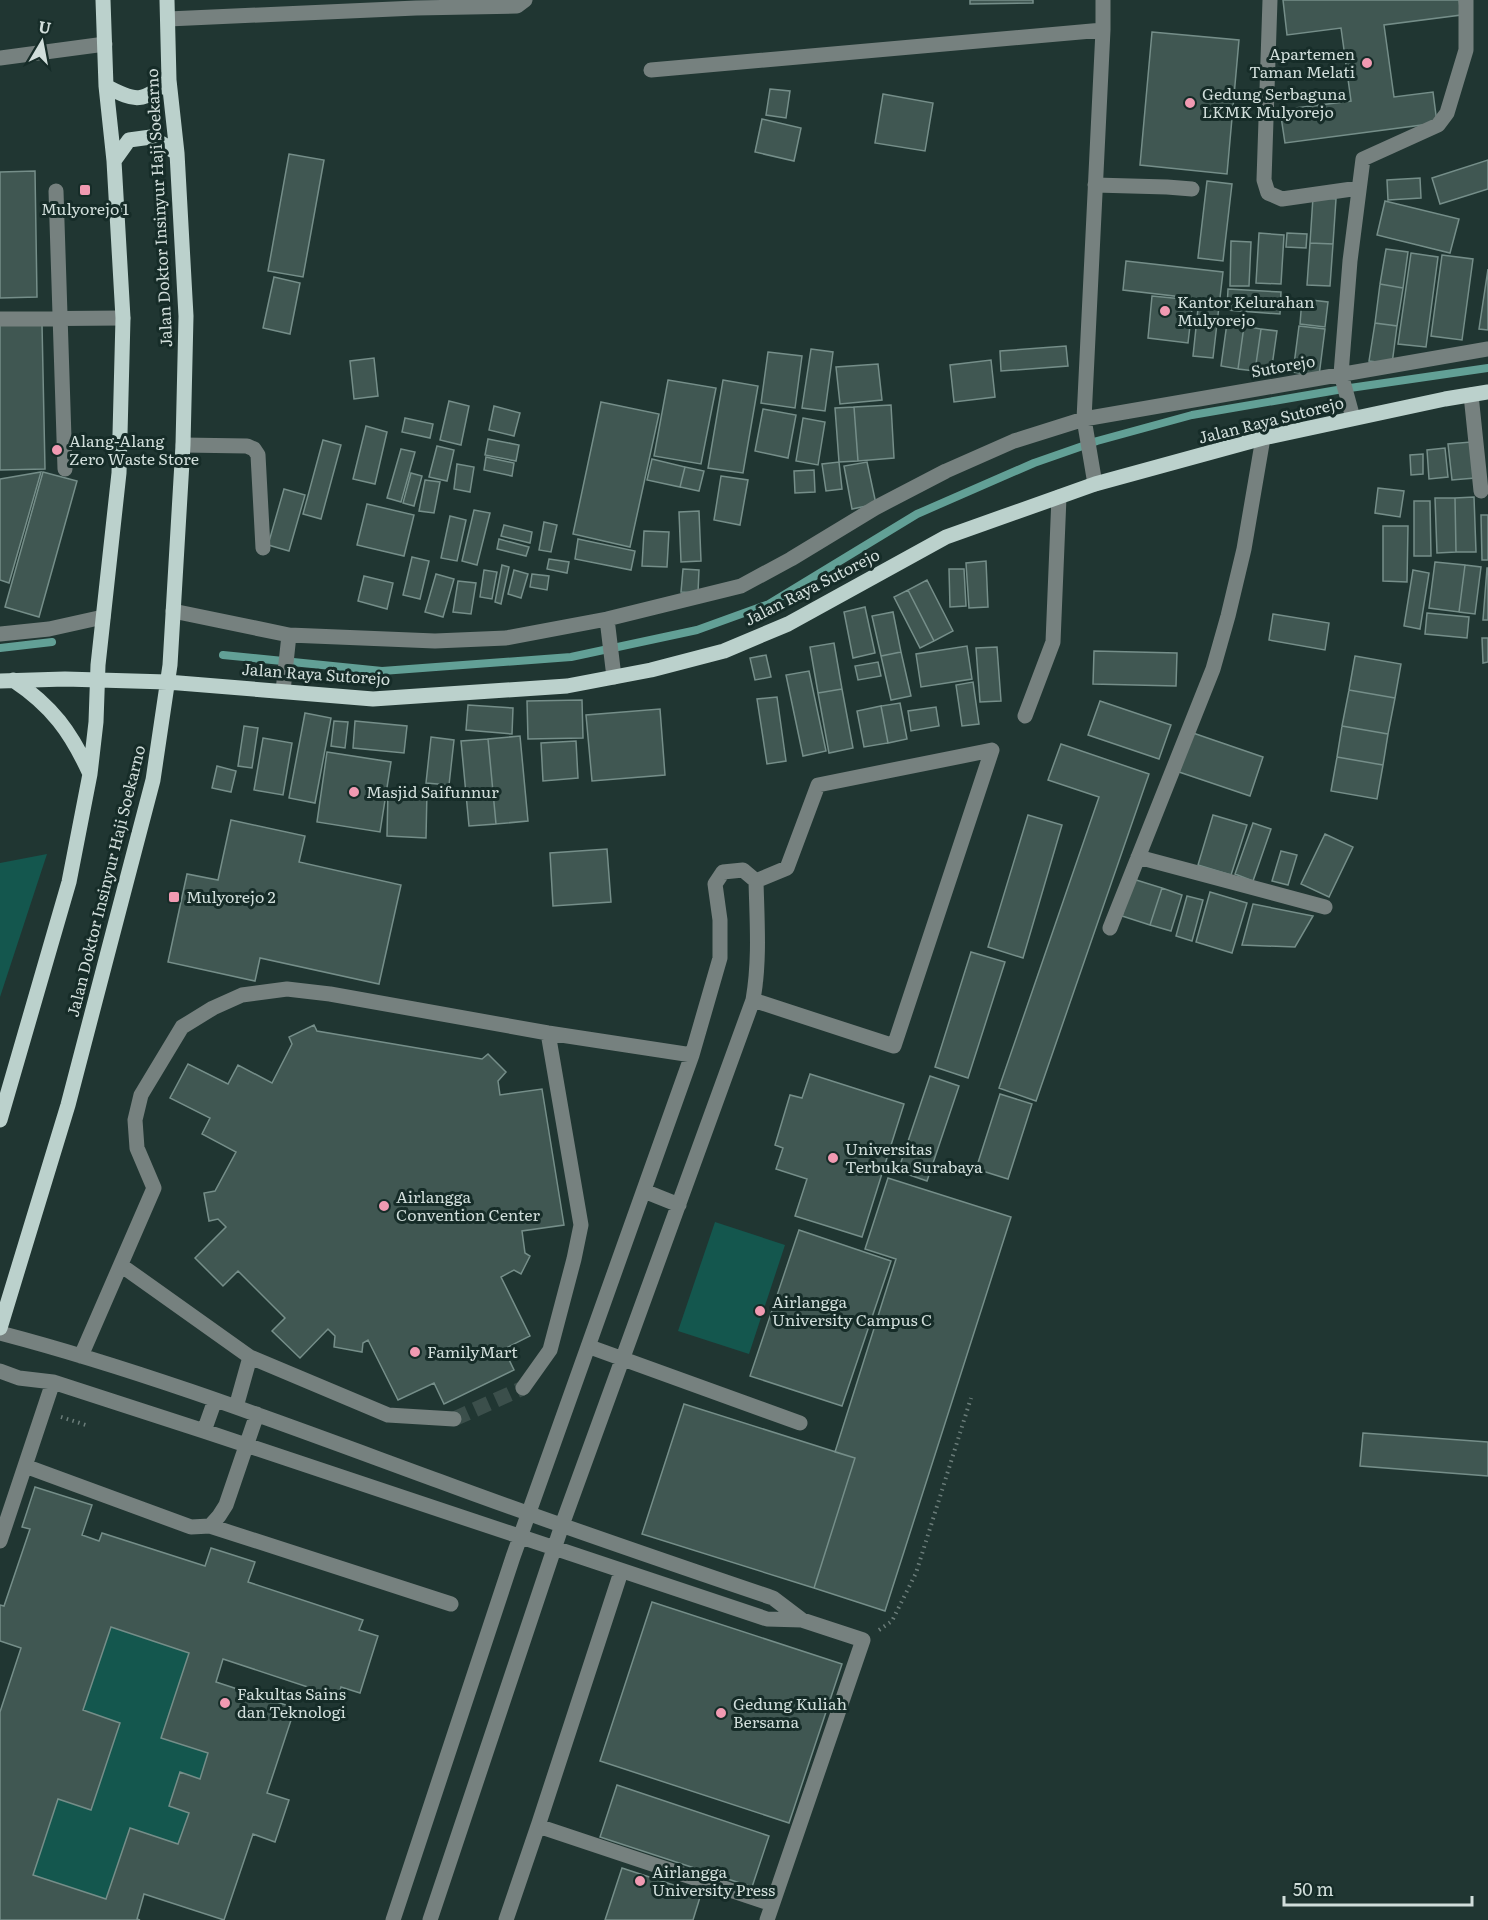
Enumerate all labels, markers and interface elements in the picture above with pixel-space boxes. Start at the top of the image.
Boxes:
north arrow [12,12,72,72]
text: U [37,13,53,39]
place label: Apartemen Taman Melati [1249,41,1355,83]
marker: Apartemen Taman Melati [1360,56,1374,70]
street label: Jalan Doktor Insinyur Haji Soekarno [139,68,177,348]
place label: Gedung Serbaguna LKMK Mulyorejo [1202,81,1347,123]
marker: Gedung Serbaguna LKMK Mulyorejo [1183,96,1197,110]
marker: Mulyorejo 1 [78,183,92,197]
place label: Mulyorejo 1 [41,196,129,220]
place label: Kantor Kelurahan Mulyorejo [1177,289,1315,331]
marker: Kantor Kelurahan Mulyorejo [1158,304,1172,318]
street label: Sutorejo [1249,348,1317,382]
street label: Jalan Raya Sutorejo [1195,389,1346,449]
place label: Alang-Alang Zero Waste Store [69,428,199,470]
marker: Alang-Alang Zero Waste Store [50,443,64,457]
street label: Jalan Raya Sutorejo [740,542,883,631]
street label: Jalan Raya Sutorejo [241,656,391,690]
street label: Jalan Doktor Insinyur Haji Soekarno [60,742,150,1019]
place label: Masjid Saifunnur [366,779,499,803]
marker: Masjid Saifunnur [347,785,361,799]
place label: Mulyorejo 2 [186,884,276,908]
marker: Mulyorejo 2 [167,890,181,904]
place label: Universitas Terbuka Surabaya [845,1136,983,1178]
marker: Universitas Terbuka Surabaya [826,1151,840,1165]
place label: Airlangga Convention Center [396,1184,540,1226]
marker: Airlangga Convention Center [377,1199,391,1213]
place label: Airlangga University Campus C [772,1289,932,1331]
marker: Airlangga University Campus C [753,1304,767,1318]
place label: FamilyMart [427,1339,518,1363]
marker: FamilyMart [408,1345,422,1359]
place label: Fakultas Sains dan Teknologi [237,1681,346,1723]
place label: Gedung Kuliah Bersama [733,1691,848,1733]
marker: Fakultas Sains dan Teknologi [218,1696,232,1710]
marker: Gedung Kuliah Bersama [714,1706,728,1720]
place label: Airlangga University Press [652,1859,775,1901]
scale bar [1284,1869,1472,1907]
marker: Airlangga University Press [633,1874,647,1888]
text: 50 m [1293,1875,1334,1902]

